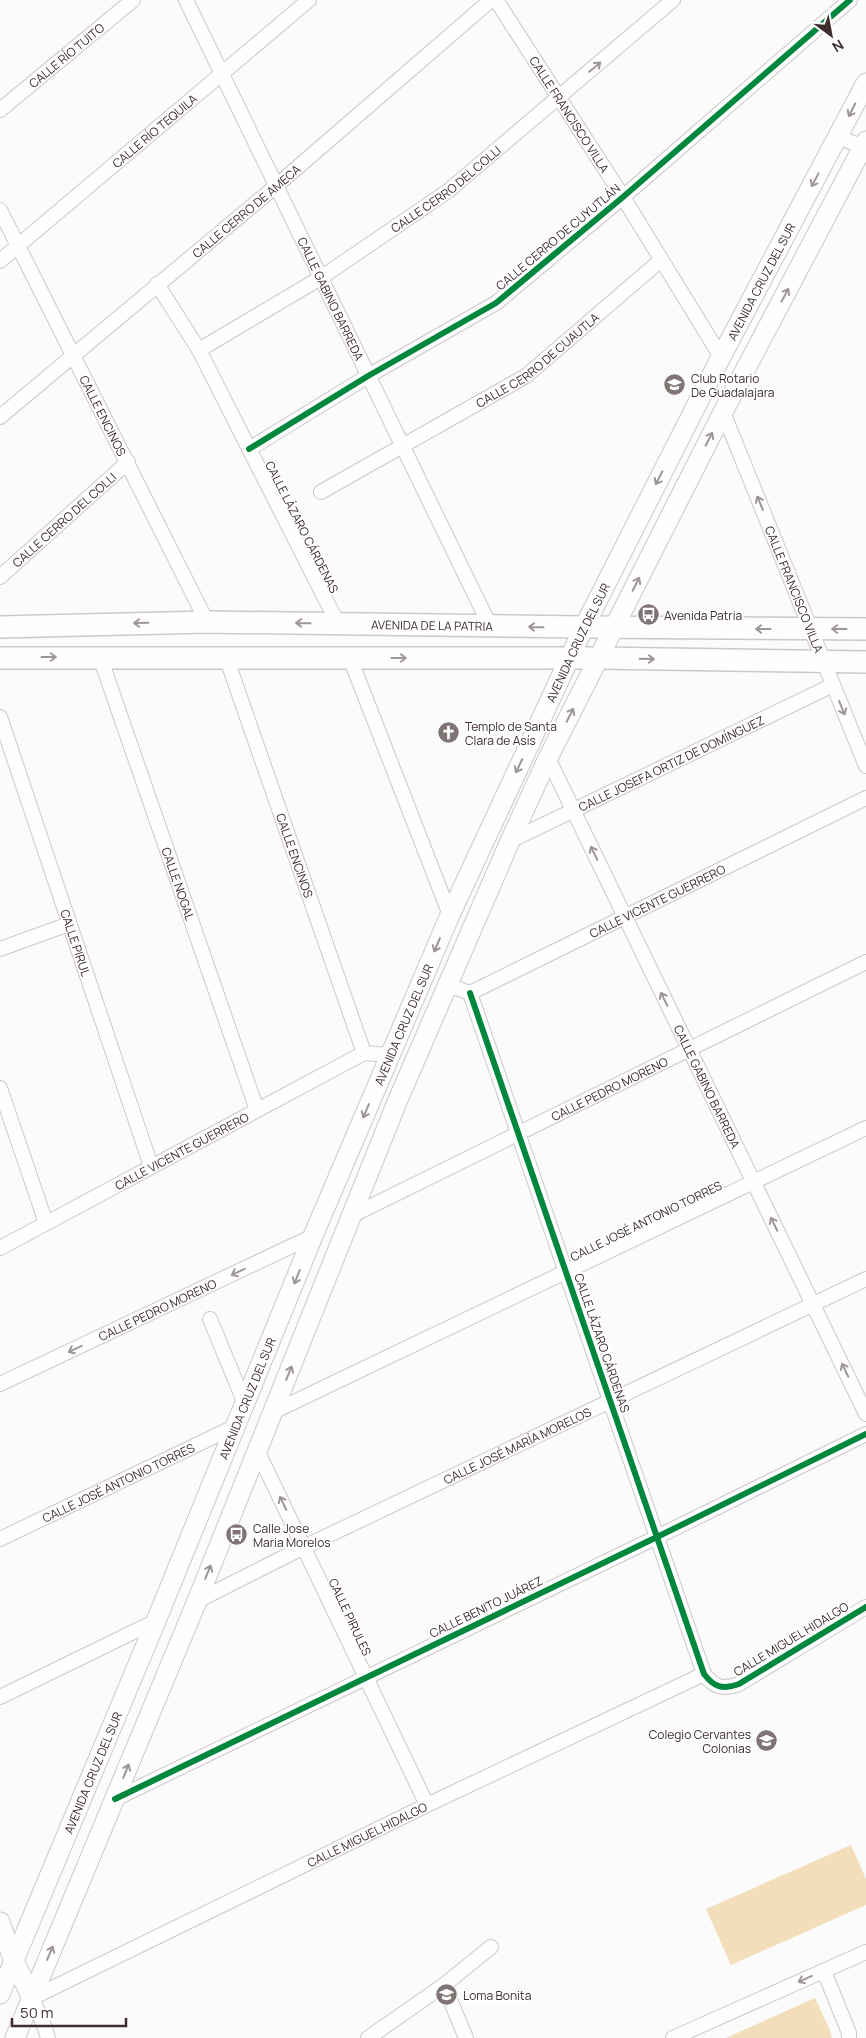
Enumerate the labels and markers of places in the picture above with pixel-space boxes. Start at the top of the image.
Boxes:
place label: Club Rotario De Guadalajara [691,370,774,401]
school or university icon: Club Rotario De Guadalajara [663,373,687,397]
bus stop icon: Avenida Patria [636,603,660,627]
place label: Avenida Patria [664,607,742,624]
place label: Templo de Santa Clara de Asís [465,718,557,749]
church icon: Templo de Santa Clara de Asís [437,721,461,745]
place label: Calle Jose Maria Morelos [253,1520,331,1551]
bus stop icon: Calle Jose Maria Morelos [225,1523,249,1547]
place label: Colegio Cervantes Colonias [649,1726,751,1757]
school or university icon: Colegio Cervantes Colonias [755,1729,779,1753]
school or university icon: Loma Bonita [435,1983,459,2007]
place label: Loma Bonita [463,1987,531,2004]

